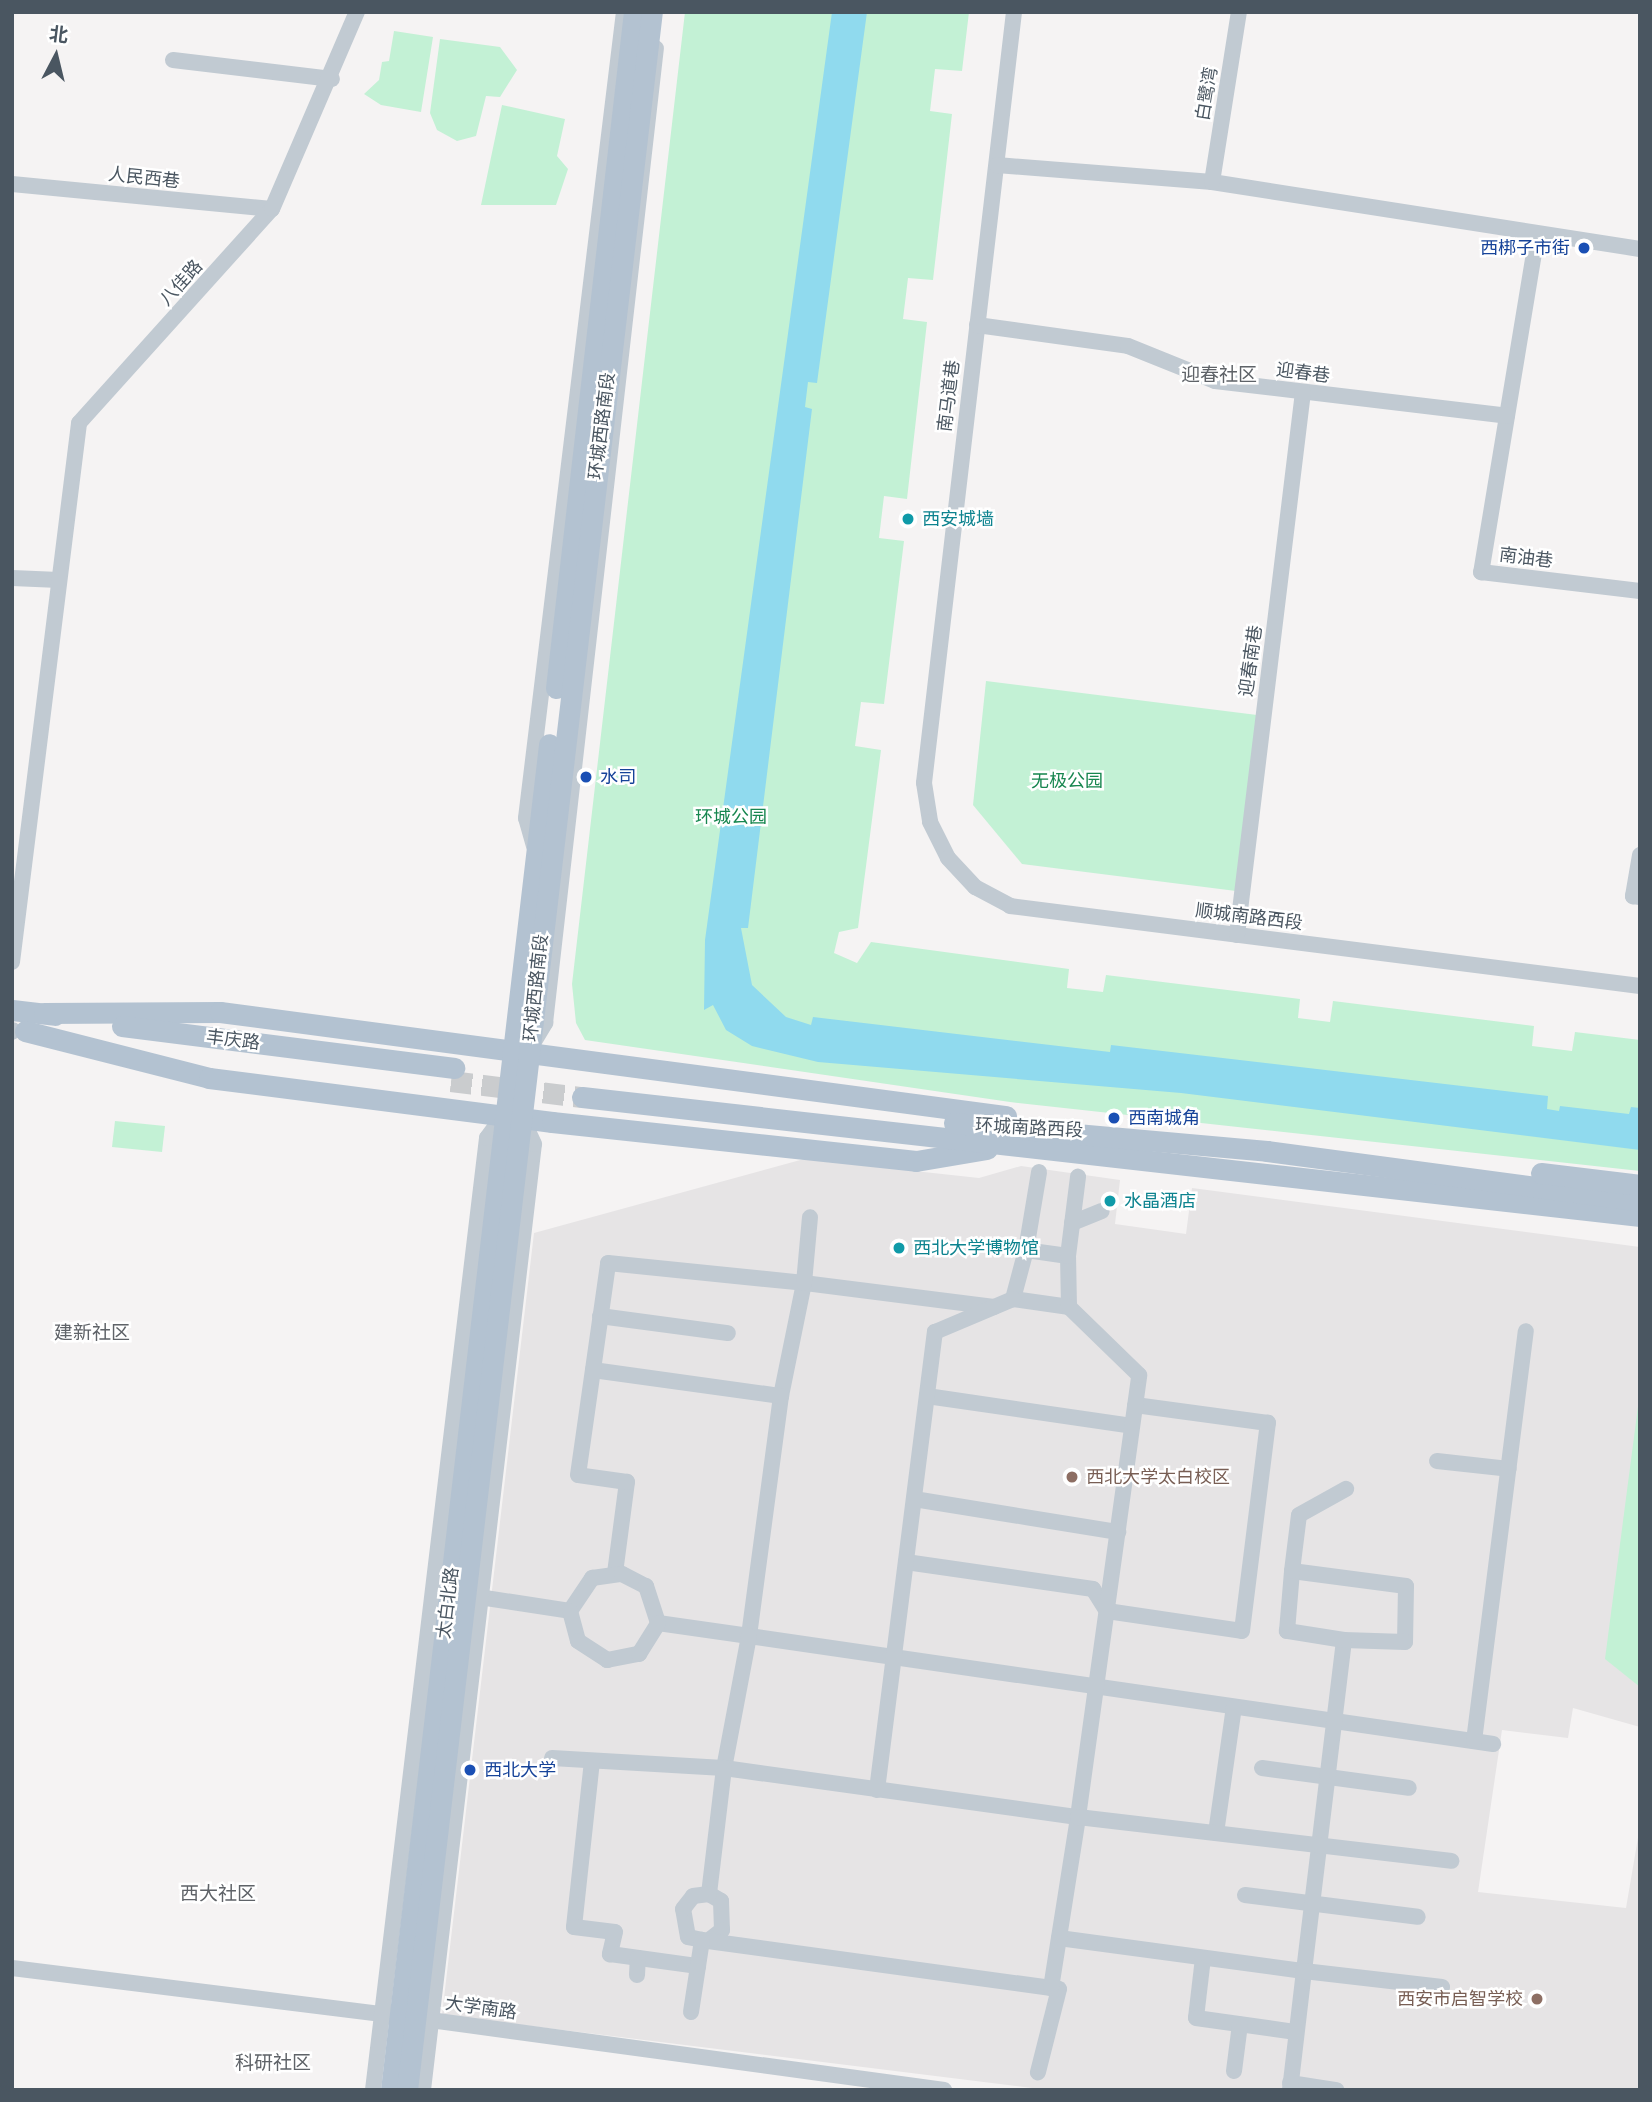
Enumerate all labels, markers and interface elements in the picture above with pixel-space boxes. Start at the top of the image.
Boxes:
north arrow [21,21,91,91]
text: 北 [48,23,69,47]
street label: 白鹭湾 [1192,66,1222,122]
street label: 人民西巷 [107,163,181,193]
place label: 西梆子市街 [1480,237,1570,259]
marker: 西梆子市街 [1576,240,1592,256]
street label: 八佳路 [155,256,207,310]
street label: 南马道巷 [934,359,964,433]
street label: 迎春巷 [1275,359,1331,387]
district label: 迎春社区 [1181,365,1257,387]
street label: 环城西路南段 [585,371,619,481]
place label: 西安城墙 [922,508,994,530]
marker: 西安城墙 [900,511,916,527]
street label: 南油巷 [1498,544,1554,572]
street label: 迎春南巷 [1235,624,1267,698]
place label: 水司 [600,766,636,788]
marker: 水司 [578,769,594,785]
park label: 无极公园 [1031,770,1103,792]
park label: 环城公园 [695,806,767,828]
street label: 顺城南路西段 [1194,900,1304,934]
street label: 环城西路南段 [520,933,552,1043]
street label: 丰庆路 [205,1026,261,1054]
place label: 西南城角 [1128,1107,1200,1129]
marker: 西南城角 [1106,1110,1122,1126]
street label: 环城南路西段 [975,1114,1083,1142]
place label: 水晶酒店 [1124,1190,1196,1212]
marker: 水晶酒店 [1102,1193,1118,1209]
place label: 西北大学博物馆 [913,1237,1039,1259]
marker: 西北大学博物馆 [891,1240,907,1256]
district label: 建新社区 [54,1323,130,1345]
place label: 西北大学太白校区 [1086,1466,1230,1488]
marker: 西北大学太白校区 [1064,1469,1080,1485]
street label: 太白北路 [433,1566,463,1640]
place label: 西北大学 [484,1759,556,1781]
marker: 西北大学 [462,1762,478,1778]
district label: 西大社区 [180,1884,256,1906]
place label: 西安市启智学校 [1397,1988,1523,2010]
marker: 西安市启智学校 [1529,1991,1545,2007]
street label: 大学南路 [444,1992,518,2024]
district label: 科研社区 [235,2053,311,2075]

